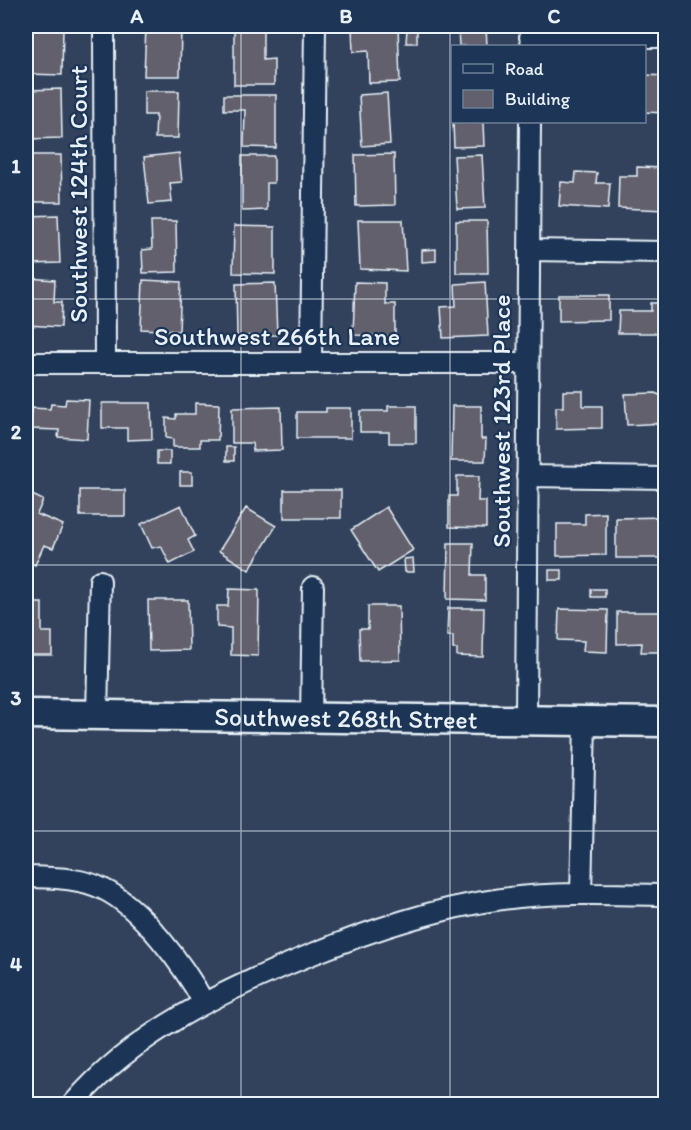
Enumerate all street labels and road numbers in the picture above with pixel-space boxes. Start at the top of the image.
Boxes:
street label: Southwest 124th Court [62,65,94,323]
street label: Southwest 123rd Place [485,294,517,548]
street label: Southwest 266th Lane [154,320,400,352]
street label: Southwest 268th Street [214,700,478,736]

